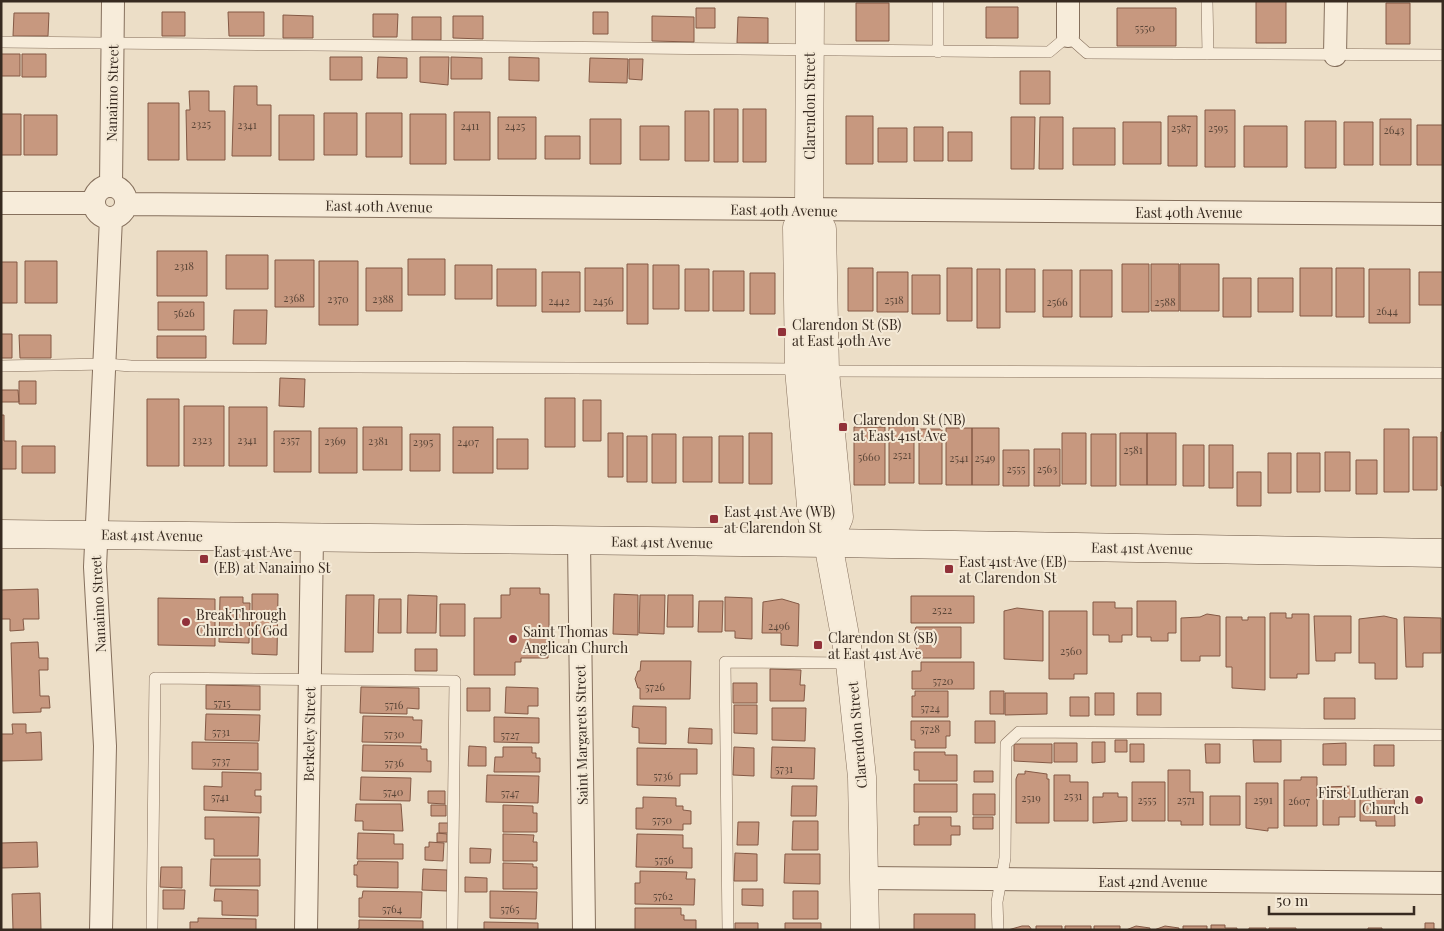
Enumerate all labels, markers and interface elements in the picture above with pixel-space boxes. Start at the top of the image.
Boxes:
house number: 5550 [1135,20,1156,35]
street label: Nanaimo Street [102,43,122,142]
street label: Clarendon Street [800,51,819,160]
house number: 2325 [191,116,211,131]
house number: 2341 [237,117,257,132]
house number: 2411 [461,118,479,133]
house number: 2425 [505,118,526,133]
house number: 2587 [1171,120,1192,135]
house number: 2595 [1208,120,1228,135]
house number: 2643 [1383,122,1405,137]
street label: East 40th Avenue [325,196,433,216]
street label: East 40th Avenue [730,200,838,220]
street label: East 40th Avenue [1135,203,1243,222]
house number: 2318 [174,258,194,273]
house number: 2368 [283,290,305,305]
house number: 2370 [327,291,349,306]
house number: 2388 [372,291,394,306]
house number: 2518 [884,292,904,307]
house number: 2442 [548,293,570,308]
house number: 2456 [593,293,614,308]
house number: 2566 [1046,294,1068,309]
house number: 2588 [1154,294,1176,309]
house number: 2644 [1376,303,1398,318]
house number: 5626 [173,305,195,320]
place label: Clarendon St (SB) at East 40th Ave [792,315,901,350]
marker: Clarendon St (SB) at East 40th Ave [776,326,788,338]
place label: Clarendon St (NB) at East 41st Ave [853,410,965,445]
marker: Clarendon St (NB) at East 41st Ave [837,421,849,433]
house number: 2323 [192,432,212,447]
house number: 2341 [237,432,257,447]
house number: 2357 [280,432,300,447]
house number: 2369 [324,433,346,448]
house number: 2381 [368,433,388,448]
house number: 2395 [413,434,434,449]
house number: 2407 [457,434,479,449]
house number: 2581 [1123,442,1143,457]
house number: 2521 [892,447,912,462]
house number: 5660 [858,449,881,464]
house number: 2541 [949,450,969,465]
house number: 2549 [975,450,996,465]
house number: 2555 [1007,461,1026,476]
house number: 2563 [1037,461,1057,476]
place label: East 41st Ave (WB) at Clarendon St [724,502,835,537]
marker: East 41st Ave (WB) at Clarendon St [708,513,720,525]
street label: East 41st Avenue [101,525,203,545]
street label: East 41st Avenue [611,532,713,552]
street label: East 41st Avenue [1091,538,1193,558]
place label: East 41st Ave (EB) at Nanaimo St [214,542,331,577]
place label: East 41st Ave (EB) at Clarendon St [959,552,1067,587]
marker: East 41st Ave (EB) at Nanaimo St [198,553,210,565]
street label: Nanaimo Street [86,554,110,653]
marker: East 41st Ave (EB) at Clarendon St [943,563,955,575]
house number: 2522 [932,602,952,617]
place label: BreakThrough Church of God [196,605,288,640]
marker: BreakThrough Church of God [180,616,192,628]
house number: 2496 [768,618,790,633]
place label: Saint Thomas Anglican Church [522,622,629,657]
place label: Clarendon St (SB) at East 41st Ave [828,628,937,663]
marker: Saint Thomas Anglican Church [507,633,519,645]
marker: Clarendon St (SB) at East 41st Ave [812,639,824,651]
house number: 2560 [1060,643,1082,658]
street label: Saint Margarets Street [570,664,592,805]
house number: 5720 [933,673,954,688]
house number: 5726 [645,679,665,694]
street label: Clarendon Street [843,680,871,789]
street label: Berkeley Street [299,685,319,782]
house number: 5715 [213,695,231,710]
house number: 5716 [385,697,404,712]
house number: 5724 [920,700,940,715]
house number: 5728 [920,721,940,736]
house number: 5731 [212,724,230,739]
house number: 5730 [384,726,405,741]
house number: 5727 [501,727,520,742]
house number: 5737 [212,753,231,768]
house number: 5736 [384,755,404,770]
house number: 5731 [775,761,793,776]
house number: 5736 [653,768,673,783]
place label: First Lutheran Church [1318,783,1410,818]
house number: 5740 [383,784,404,799]
house number: 5747 [501,785,520,800]
house number: 2531 [1064,788,1082,803]
house number: 5741 [211,789,229,804]
house number: 2519 [1021,790,1041,805]
house number: 2555 [1138,792,1157,807]
house number: 2571 [1177,792,1195,807]
house number: 2591 [1253,792,1273,807]
house number: 2607 [1288,793,1311,808]
marker: First Lutheran Church [1413,794,1425,806]
house number: 5750 [652,812,672,827]
house number: 5756 [654,852,674,867]
street label: East 42nd Avenue [1099,872,1207,891]
scale bar [1269,884,1414,916]
house number: 5762 [653,888,673,903]
text: 50 m [1276,890,1309,910]
house number: 5764 [382,901,403,916]
house number: 5765 [500,901,520,916]

